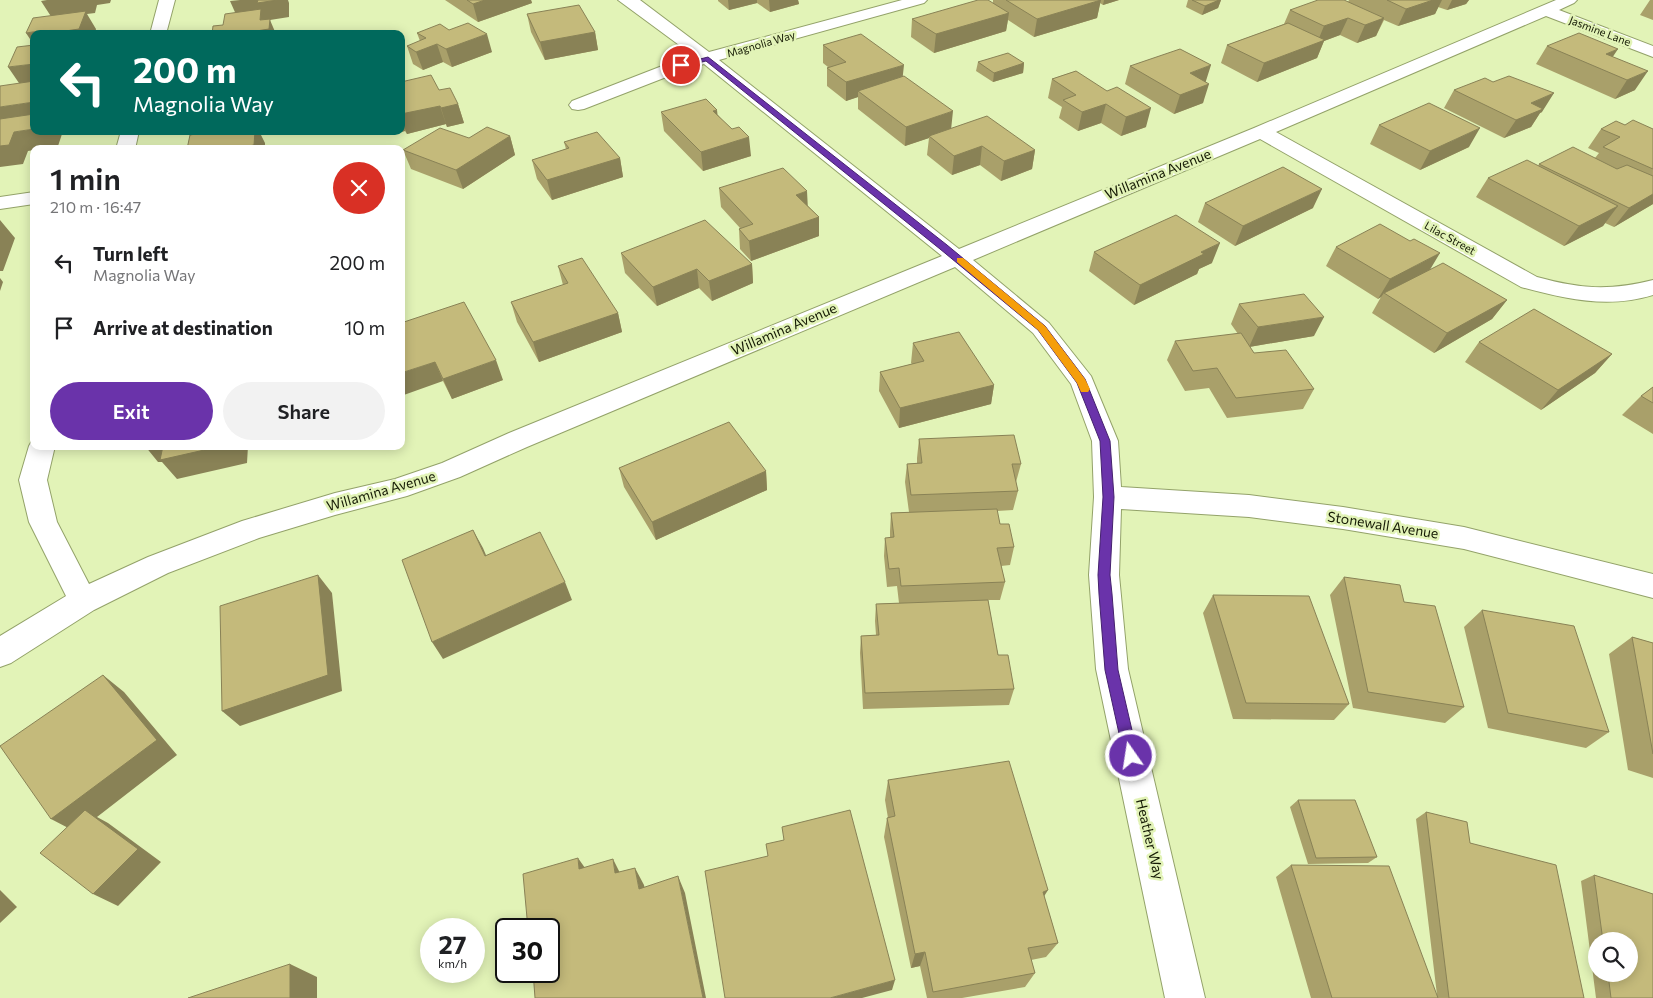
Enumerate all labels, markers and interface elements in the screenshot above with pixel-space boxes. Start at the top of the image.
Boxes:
street label: Jasmine Lane [1567,13,1633,49]
street label: Magnolia Way [725,27,797,59]
pin [660,44,702,86]
text: 200 m [133,47,236,90]
icon: left [50,50,115,115]
icon: arrive [667,51,695,79]
text: Magnolia Way [133,90,274,117]
street label: Willamina Avenue [1102,145,1213,203]
text: 1 min [50,159,121,196]
button: close [333,162,385,214]
text: 210 m · 16:47 [50,197,141,216]
street label: Lilac Street [1422,218,1478,257]
text: Turn left [93,242,168,265]
icon: left [50,249,78,277]
text: 200 m [330,251,385,274]
text: Magnolia Way [93,265,195,284]
street label: Willamina Avenue [729,299,839,358]
icon: arrive [50,314,78,342]
text: Arrive at destination [93,316,273,339]
text: 10 m [344,316,385,339]
button: Exit [50,382,213,440]
button: Share [223,382,385,440]
street label: Willamina Avenue [324,467,437,514]
street label: Stonewall Avenue [1326,507,1440,542]
position arrow [1104,729,1156,781]
street label: Heather Way [1133,797,1168,881]
speed limit sign: 30 [495,918,560,983]
text: 27 [439,929,466,959]
map controls [1588,932,1638,982]
button: search [1588,932,1638,982]
text: km/h [438,956,467,970]

